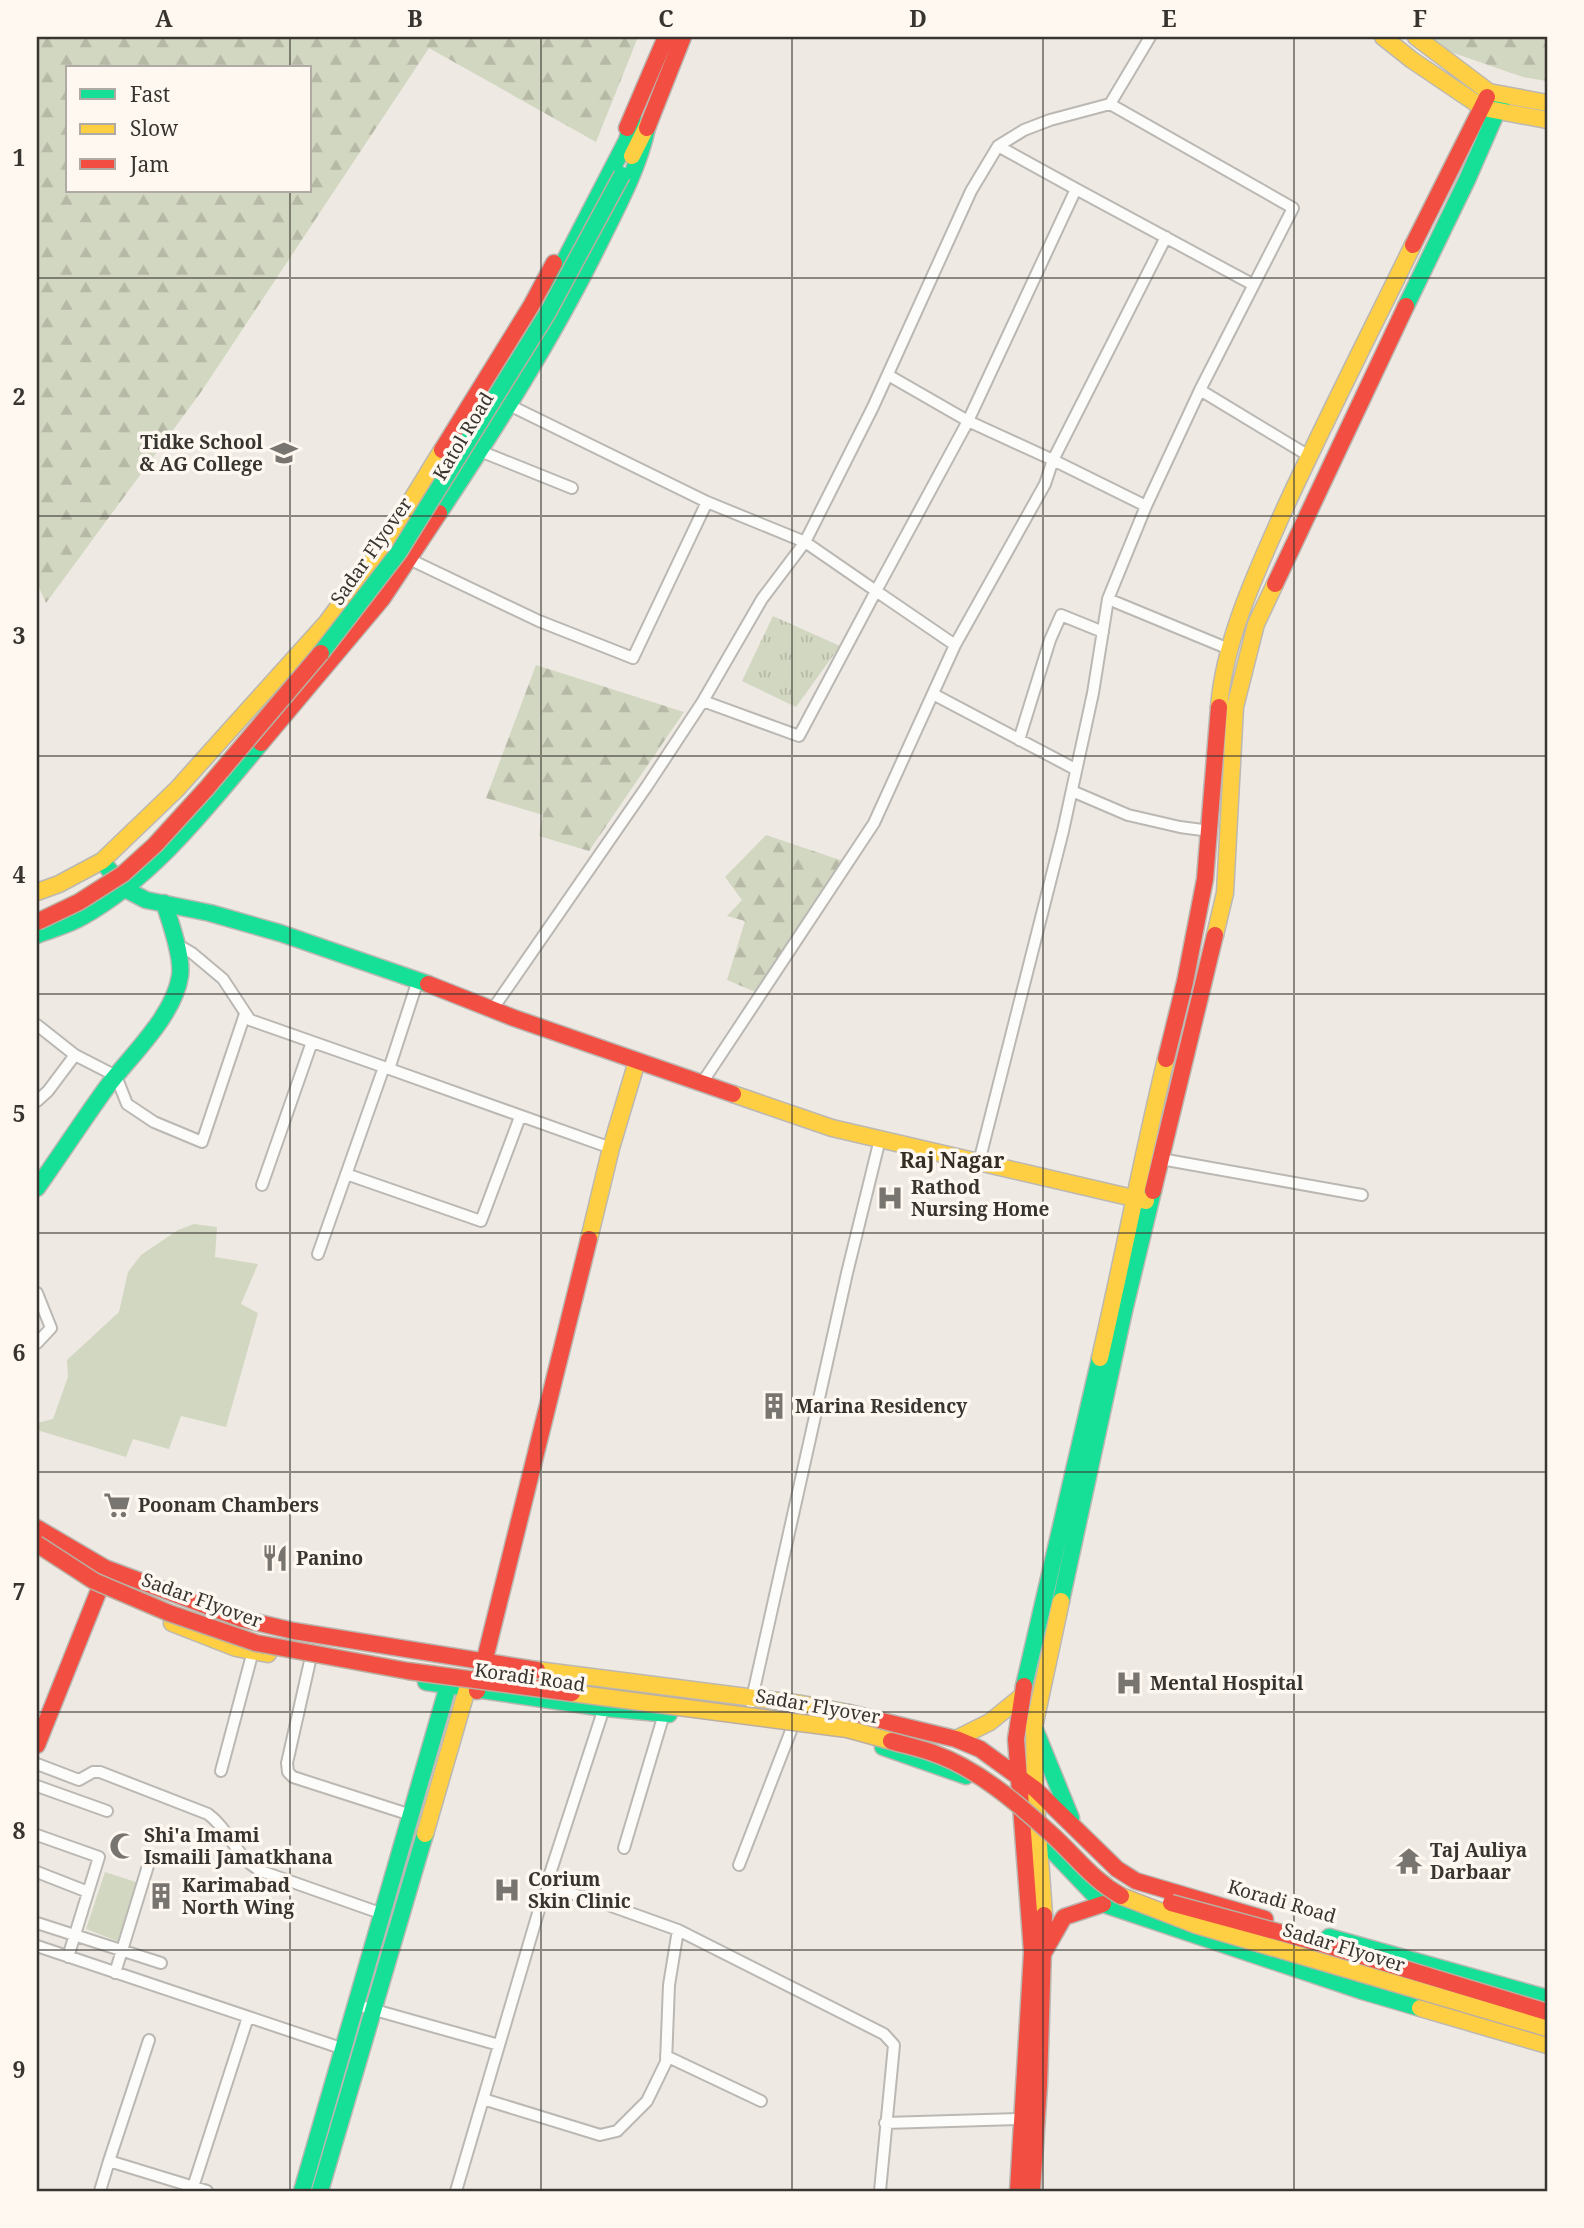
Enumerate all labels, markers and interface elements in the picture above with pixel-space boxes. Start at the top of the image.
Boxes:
text: A [155,2,173,34]
text: B [407,2,423,34]
text: C [658,2,674,34]
text: D [909,2,927,34]
text: E [1161,2,1177,34]
text: F [1413,2,1427,34]
legend [66,66,312,192]
text: Fast [130,80,170,108]
text: Slow [130,114,179,142]
text: 1 [13,141,26,173]
text: Jam [129,150,169,178]
text: 2 [13,380,26,412]
street label: Katol Road [427,387,500,485]
place label: Tidke School & AG College [139,429,263,477]
school or university icon: Tidke School & AG College [269,438,299,468]
street label: Sadar Flyover [324,492,418,610]
text: 3 [13,619,26,651]
text: 4 [13,858,26,890]
text: 5 [13,1097,26,1129]
district label: Raj Nagar [900,1146,1004,1174]
place label: Rathod Nursing Home [911,1174,1050,1222]
hospital icon: Rathod Nursing Home [875,1183,905,1213]
text: 6 [13,1336,26,1368]
building icon: Marina Residency [759,1391,789,1421]
place label: Marina Residency [795,1393,967,1419]
supermarket icon: Poonam Chambers [102,1490,132,1520]
place label: Poonam Chambers [138,1492,319,1518]
restaurant icon: Panino [260,1543,290,1573]
place label: Panino [296,1545,363,1571]
street label: Sadar Flyover [138,1566,266,1634]
text: 7 [13,1575,26,1607]
street label: Koradi Road [473,1656,587,1698]
hospital icon: Mental Hospital [1114,1668,1144,1698]
place label: Mental Hospital [1150,1670,1304,1696]
street label: Sadar Flyover [754,1682,882,1730]
text: 8 [13,1814,26,1846]
place label: Shi'a Imami Ismaili Jamatkhana [144,1822,333,1870]
mosque icon: Shi'a Imami Ismaili Jamatkhana [108,1831,138,1861]
place label: Taj Auliya Darbaar [1430,1837,1527,1885]
temple icon: Taj Auliya Darbaar [1394,1846,1424,1876]
place label: Corium Skin Clinic [528,1866,631,1914]
place label: Karimabad North Wing [182,1872,295,1920]
street label: Koradi Road [1225,1873,1340,1929]
hospital icon: Corium Skin Clinic [492,1875,522,1905]
building icon: Karimabad North Wing [146,1881,176,1911]
street label: Sadar Flyover [1280,1916,1408,1978]
text: 9 [13,2053,26,2085]

